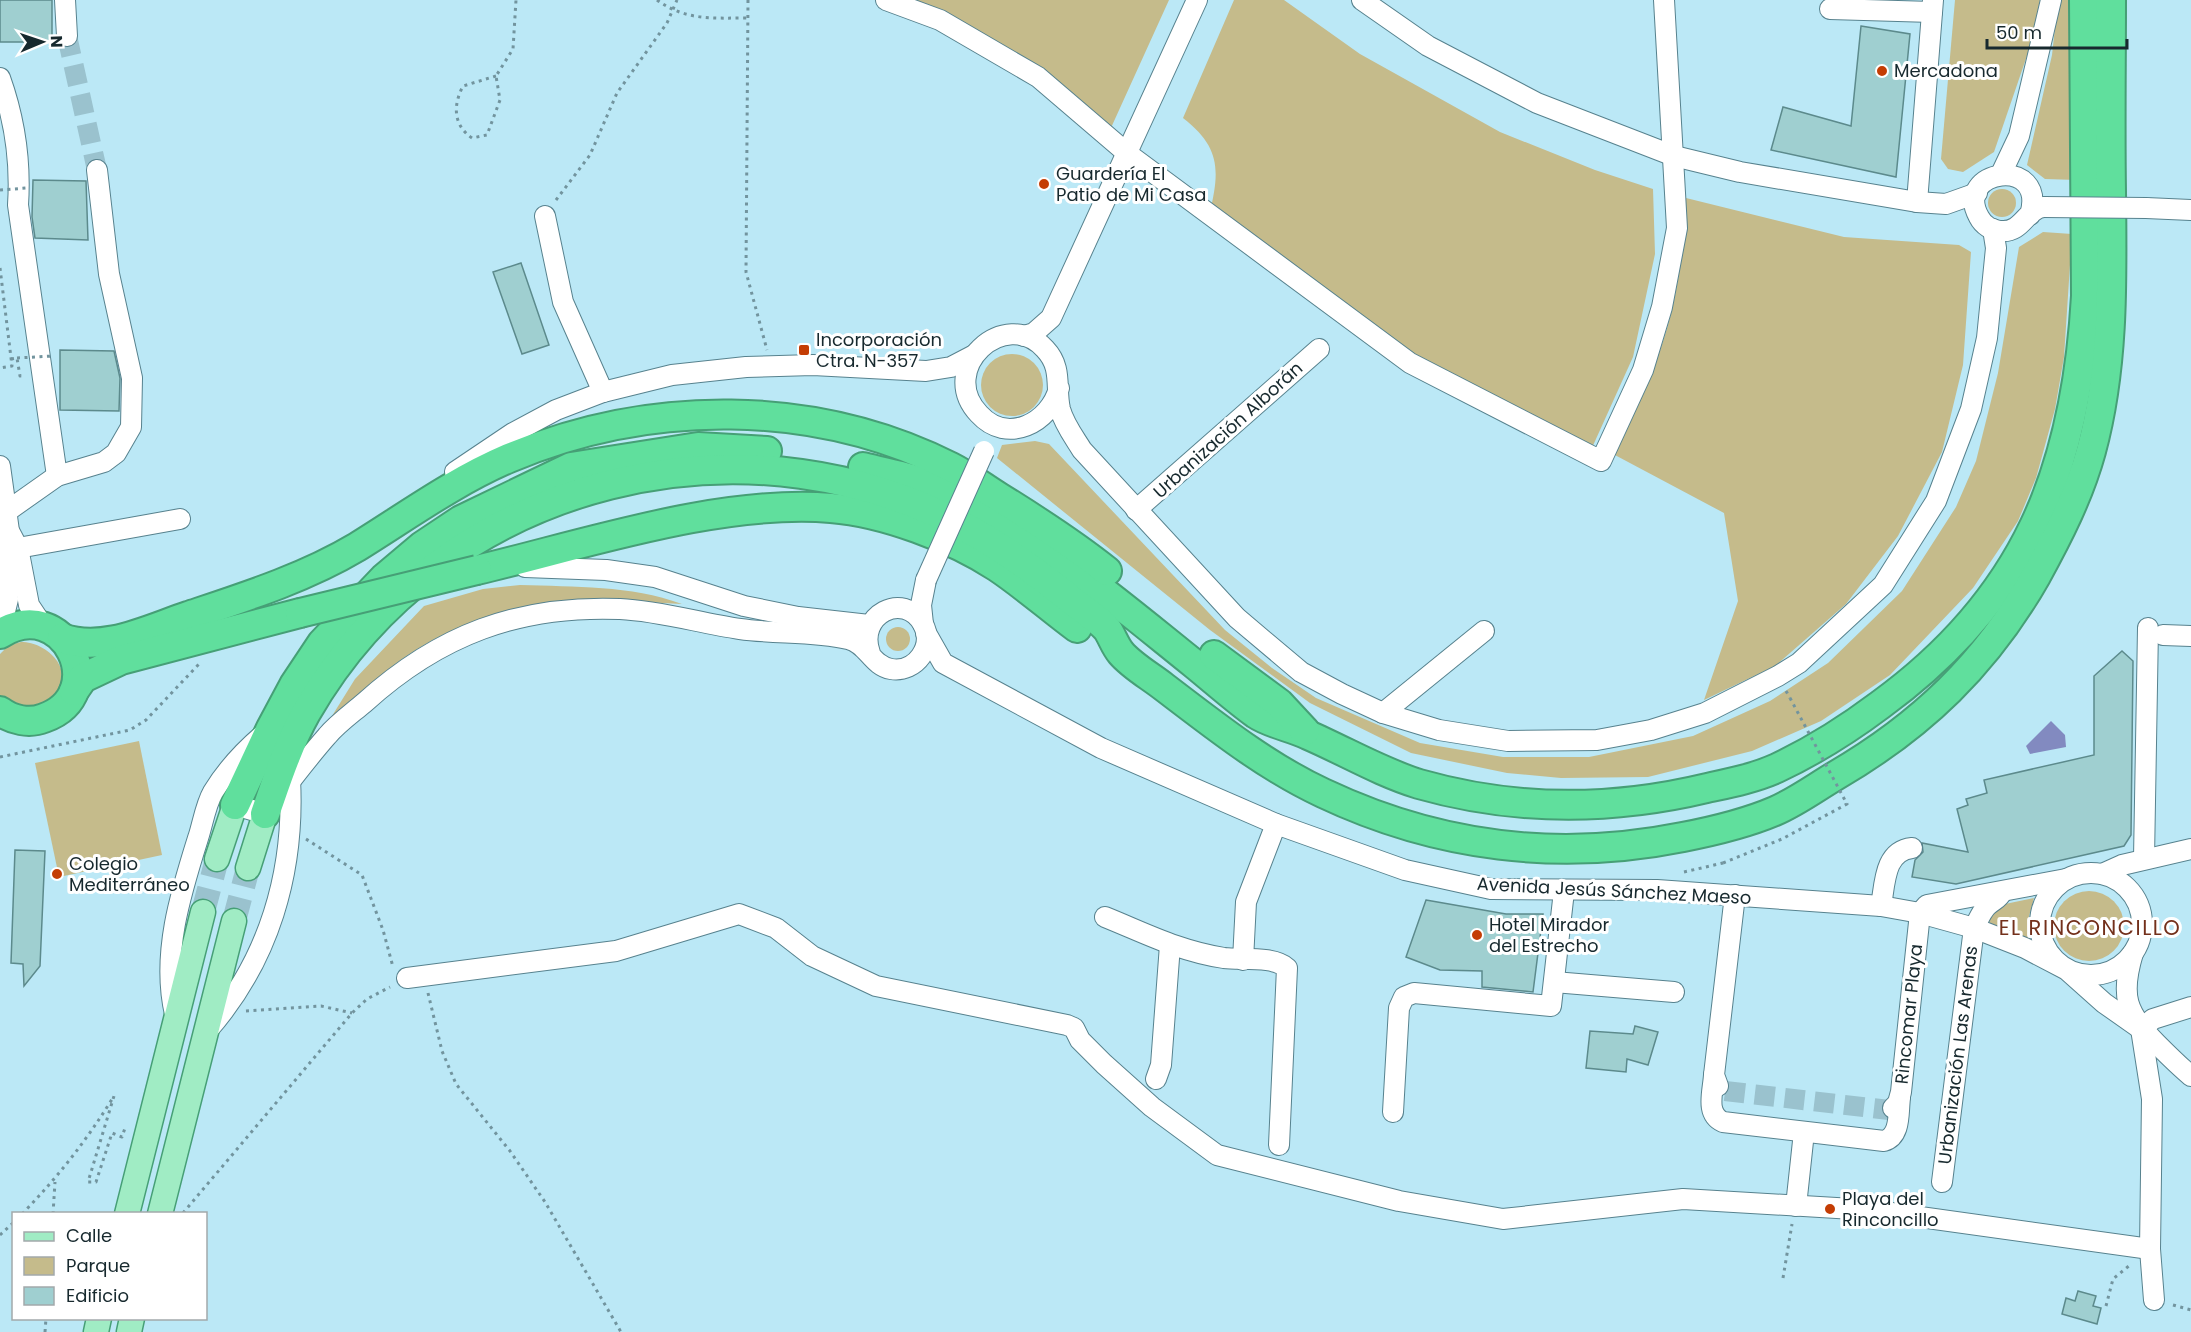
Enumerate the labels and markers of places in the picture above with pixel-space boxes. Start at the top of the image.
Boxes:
place label: Mercadona [1894,58,1998,83]
marker: Mercadona [1875,64,1889,78]
place label: Guardería El Patio de Mi Casa [1056,161,1206,207]
marker: Guardería El Patio de Mi Casa [1037,177,1051,191]
place label: Incorporación Ctra. N-357 [816,327,942,373]
marker: Incorporación Ctra. N-357 [797,343,811,357]
place label: Colegio Mediterráneo [69,851,190,897]
marker: Colegio Mediterráneo [50,867,64,881]
place label: Hotel Mirador del Estrecho [1489,912,1609,958]
marker: Hotel Mirador del Estrecho [1470,928,1484,942]
place label: Playa del Rinconcillo [1842,1186,1939,1232]
marker: Playa del Rinconcillo [1823,1202,1837,1216]

